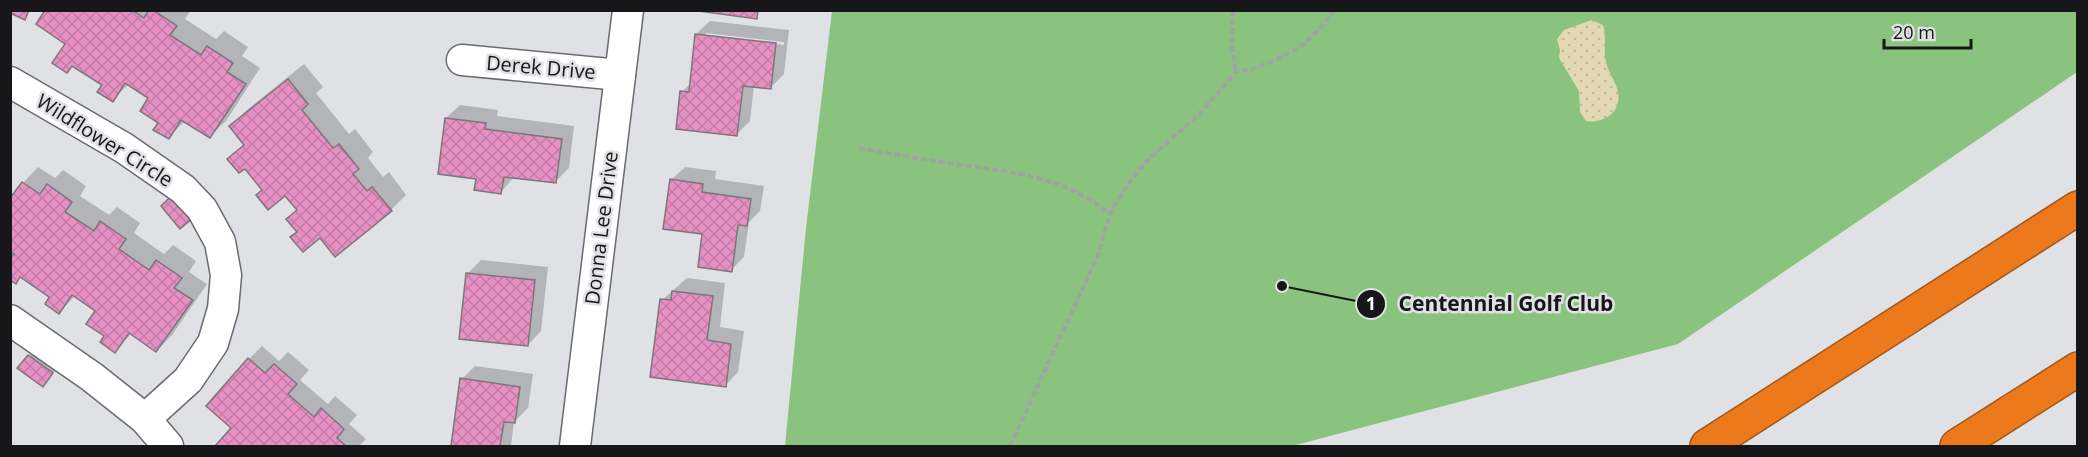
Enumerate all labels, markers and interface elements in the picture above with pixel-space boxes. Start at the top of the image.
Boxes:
scale bar [1884,12,1971,50]
text: 20 m [1893,20,1935,44]
street label: Derek Drive [485,49,597,85]
street label: Wildflower Circle [32,87,178,193]
street label: Donna Lee Drive [578,150,624,306]
callout: Centennial Golf Club [1356,284,1625,323]
text: Centennial Golf Club [1399,289,1613,317]
text: 1 [1366,291,1376,315]

